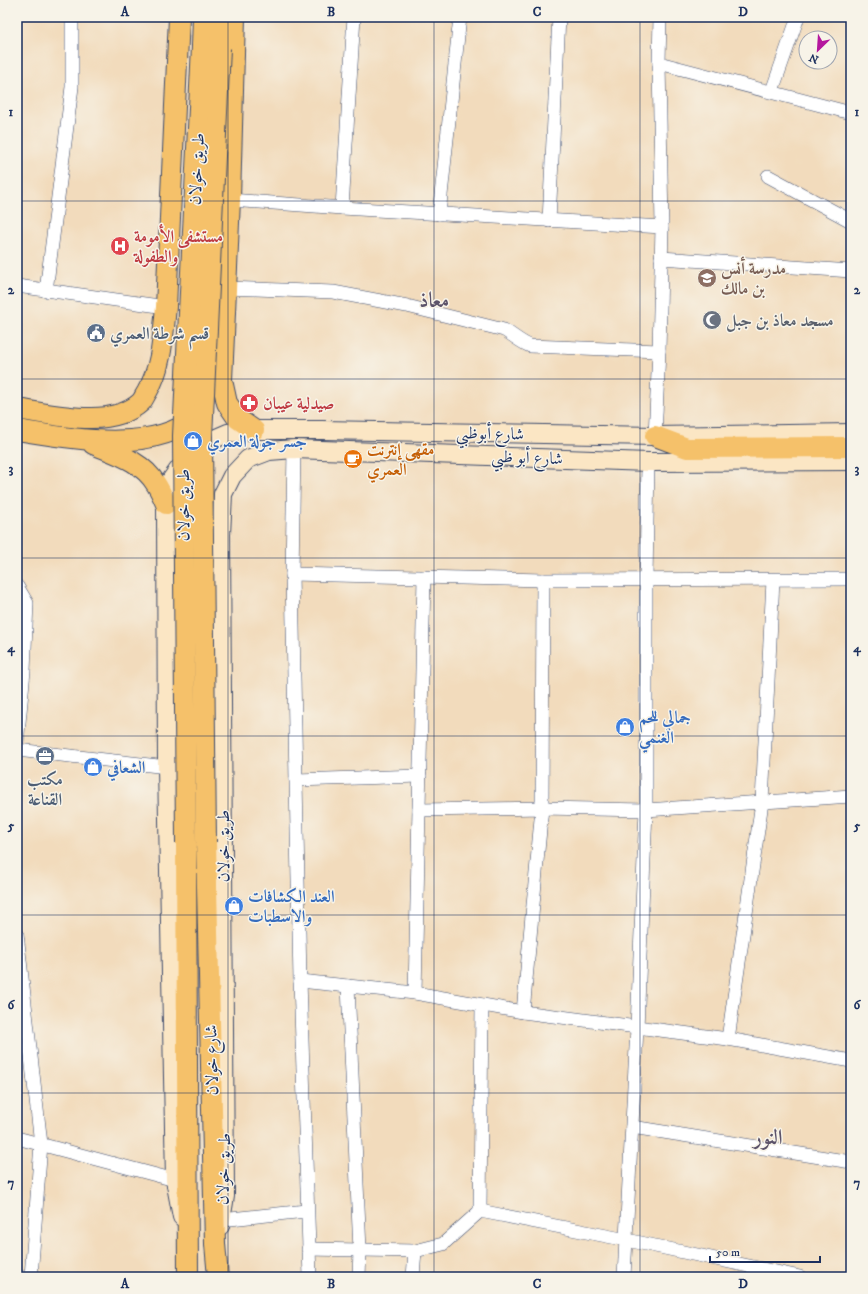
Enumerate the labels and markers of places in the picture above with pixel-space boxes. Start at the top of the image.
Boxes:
place label: مستشفى الأمومة والطفولة [133,223,223,268]
hospital icon: مستشفى الأمومة والطفولة [109,235,131,257]
place label: مدرسة أنس بن مالك [721,256,786,300]
school or university icon: مدرسة أنس بن مالك [696,267,718,289]
mosque icon: مسجد معاذ بن جبل [701,309,723,331]
place label: مسجد معاذ بن جبل [726,310,834,332]
public building icon: قسم شرطة العمري [85,322,107,344]
place label: قسم شرطة العمري [110,323,209,350]
pharmacy icon: صيدلية عيبان [238,392,260,414]
place label: صيدلية عيبان [263,393,334,415]
shop icon: جسر جولة العمري [182,430,204,452]
place label: جسر جولة العمري [207,431,307,455]
place label: مقهى إنترنت العمري [367,439,434,483]
cafe icon: مقهى إنترنت العمري [342,448,364,470]
place label: جمالي للحم الغنمي [639,707,691,753]
shop icon: جمالي للحم الغنمي [614,716,636,738]
office icon: مكتب القناعة [34,745,56,767]
shop icon: الشعافي [82,756,104,778]
place label: الشعافي [106,757,146,782]
place label: مكتب القناعة [27,769,63,811]
place label: العند الكشافات والاسطبات [248,886,335,928]
shop icon: العند الكشافات والاسطبات [223,895,245,917]

